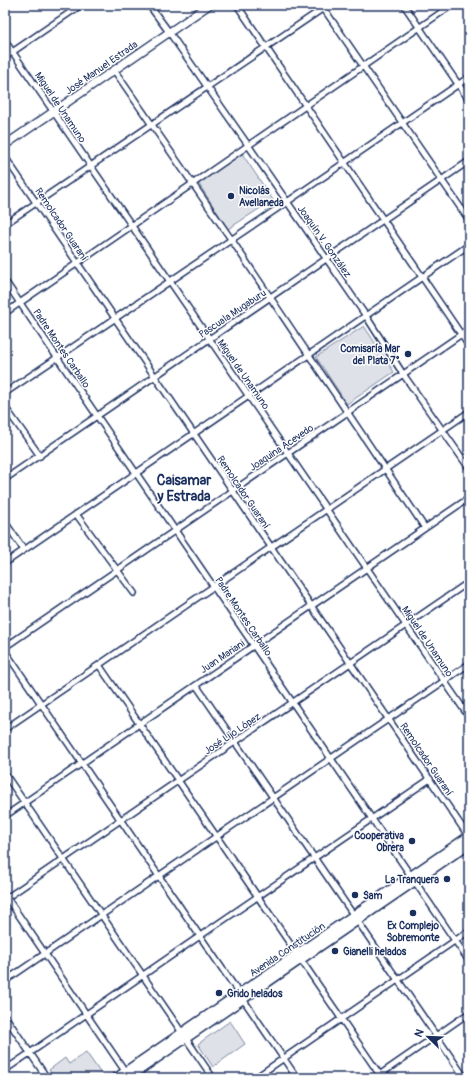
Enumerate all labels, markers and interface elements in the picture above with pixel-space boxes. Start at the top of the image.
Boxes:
street label: José Manuel Estrada [63,38,140,97]
street label: Miguel de Unamuno [32,70,89,146]
place label: Nicolás Avellaneda [239,185,284,209]
street label: Remolcador Guaraní [32,186,90,264]
marker: Nicolás Avellaneda [226,191,236,201]
street label: Joaquín V. González [295,203,354,280]
street label: Pascuala Mugaburu [197,287,269,341]
street label: Padre Montes Carballo [30,307,92,391]
street label: Miguel de Unamuno [215,337,272,412]
place label: Comisaría Mar del Plata 7° [340,343,400,367]
marker: Comisaría Mar del Plata 7° [403,349,413,359]
street label: Joaquina Acevedo [247,422,316,474]
street label: Remolcador Guaraní [214,454,272,532]
district label: Caisamar y Estrada [156,472,212,505]
street label: Padre Montes Carballo [212,575,274,659]
street label: Miguel de Unamuno [399,604,456,680]
street label: Juan Mariani [198,637,247,676]
street label: José Lijo López [202,711,263,757]
street label: Remolcador Guaraní [397,721,455,799]
place label: Cooperativa Obrera [354,830,404,854]
marker: Cooperativa Obrera [407,836,417,846]
place label: La Tranquera [385,874,439,886]
marker: La Tranquera [442,874,452,884]
marker: Sam [350,890,360,900]
place label: Sam [363,890,382,902]
marker: Ex Complejo Sobremonte [408,908,418,918]
street label: Avenida Constitución [248,920,328,980]
place label: Ex Complejo Sobremonte [387,920,441,944]
marker: Gianelli helados [330,946,340,956]
place label: Gianelli helados [343,946,407,958]
marker: Grido helados [214,988,224,998]
place label: Grido helados [227,988,283,1000]
north arrow [408,1017,448,1057]
text: N [412,1027,427,1039]

